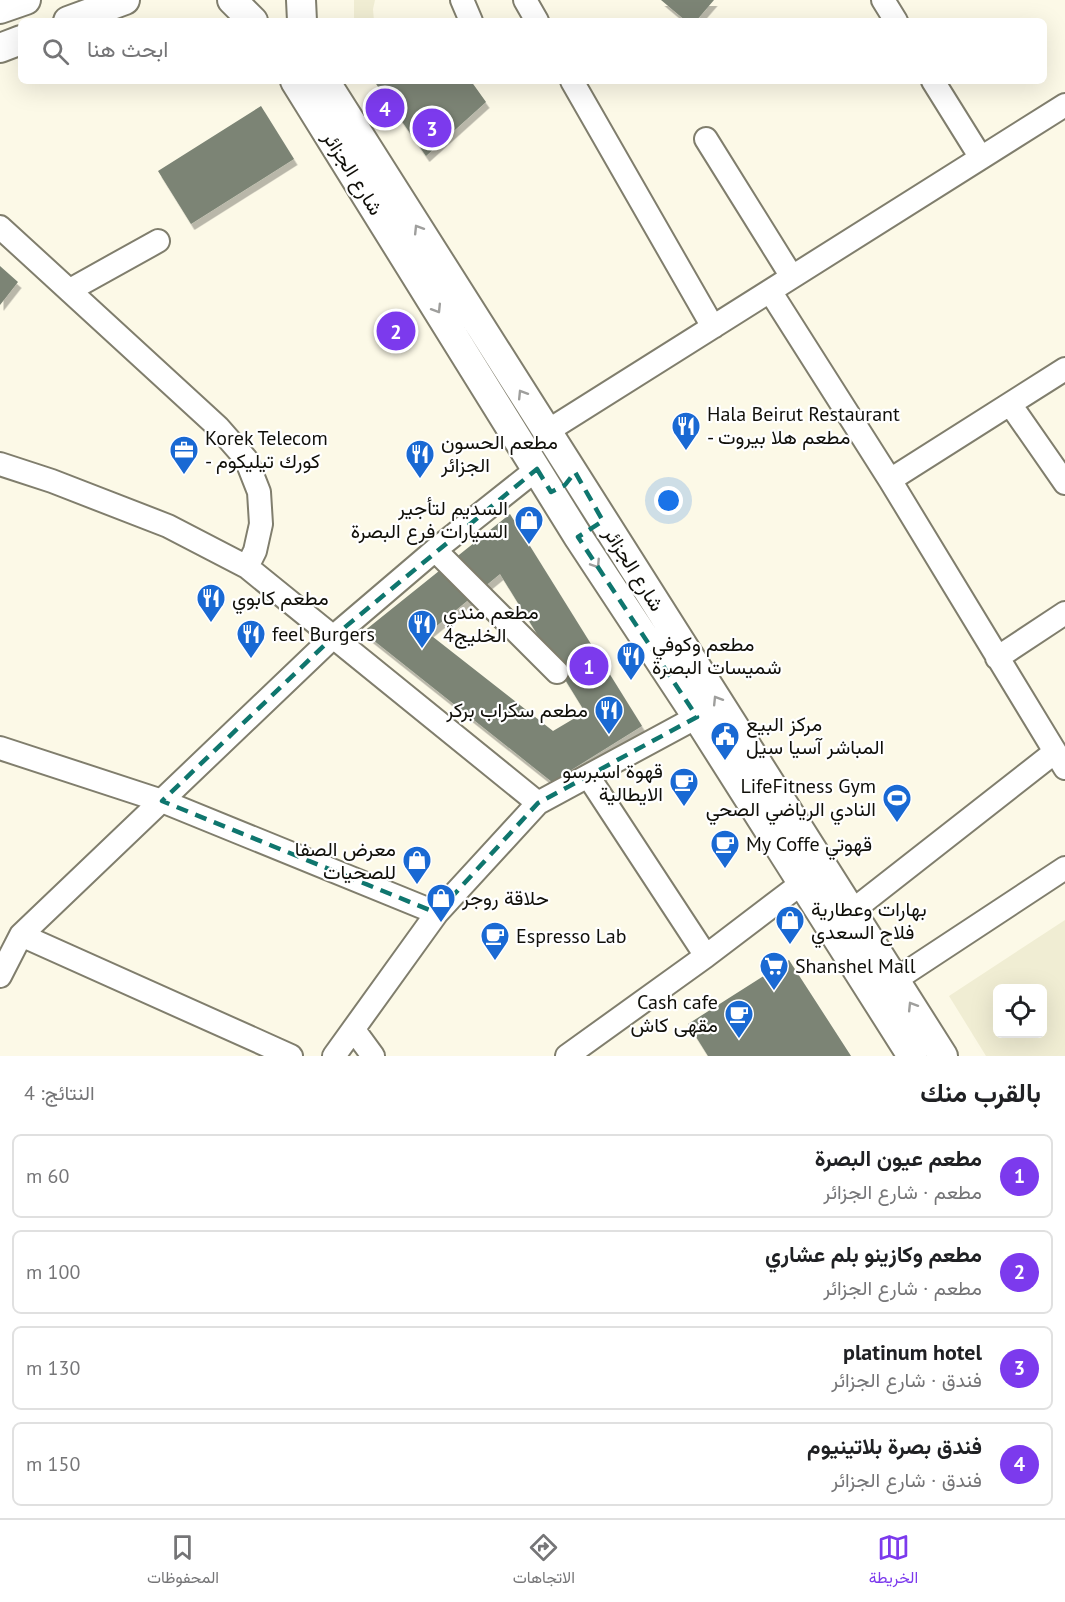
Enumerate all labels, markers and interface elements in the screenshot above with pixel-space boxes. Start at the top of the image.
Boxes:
search box [18,18,1047,84]
icon: search [39,35,72,68]
text: ابحث هنا [87,35,168,63]
pin: 4 [366,86,404,130]
pin: 3 [412,106,452,150]
street label: شارع الجزائر [316,125,389,220]
one-way arrow [414,225,426,235]
one-way arrow [430,303,442,313]
pin: 2 [376,308,416,354]
one-way arrow [518,390,530,400]
place label: Hala Beirut Restaurant - مطعم هلا بيروت [707,401,900,450]
restaurant icon: Hala Beirut Restaurant - مطعم هلا بيروت [670,410,702,452]
place label: Korek Telecom - كورك تيليكوم [205,425,328,474]
place label: مطعم الحسون الجزائر [440,429,558,478]
office icon: Korek Telecom - كورك تيليكوم [168,434,200,476]
restaurant icon: مطعم الحسون الجزائر [404,438,436,480]
your location [654,486,683,515]
place label: السديم لتأجير السيارات فرع البصرة [351,495,508,545]
shop icon: السديم لتأجير السيارات فرع البصرة [513,504,545,546]
street label: شارع الجزائر [597,521,670,616]
one-way arrow [589,557,600,568]
restaurant icon: مطعم كابوي [195,582,227,624]
place label: مطعم كابوي [232,585,329,615]
place label: مطعم مندي الخليج4 [443,599,539,649]
restaurant icon: مطعم مندي الخليج4 [406,608,438,650]
restaurant icon: feel Burgers [235,618,267,660]
place label: feel Burgers [272,621,375,647]
place label: مطعم وكوفي شميسات البصرة [652,631,781,680]
restaurant icon: مطعم وكوفي شميسات البصرة [615,640,647,682]
pin: 1 [570,644,608,688]
restaurant icon: مطعم سكراب بركر [593,694,625,736]
one-way arrow [713,696,724,707]
place label: مطعم سكراب بركر [445,697,588,723]
place label: مركز البيع المباشر آسيا سيل [746,711,884,760]
public building icon: مركز البيع المباشر آسيا سيل [709,720,741,762]
place label: قهوة اسبرسو الايطالية [562,758,663,807]
cafe icon: قهوة اسبرسو الايطالية [668,766,700,808]
place label: LifeFitness Gym النادي الرياضي الصحي [706,773,876,826]
sports icon: LifeFitness Gym النادي الرياضي الصحي [881,782,913,824]
cafe icon: My Coffe قهوتي [709,828,741,870]
place label: My Coffe قهوتي [746,831,872,861]
place label: معرض الصفا للصحيات [295,836,396,885]
shop icon: معرض الصفا للصحيات [401,844,433,886]
shop icon: حلاقة روجر [425,882,457,924]
place label: حلاقة روجر [461,885,549,911]
place label: بهارات وعطارية فلاح السعدي [811,896,927,949]
shop icon: بهارات وعطارية فلاح السعدي [774,904,806,946]
cafe icon: Espresso Lab [479,920,511,962]
place label: Espresso Lab [516,923,626,949]
supermarket icon: Shanshel Mall [758,950,790,992]
place label: Shanshel Mall [795,953,916,979]
map controls [993,984,1047,1038]
button: locate [993,984,1047,1038]
place label: Cash cafe مقهى كاش [631,989,718,1038]
cafe icon: Cash cafe مقهى كاش [723,998,755,1040]
one-way arrow [907,1002,919,1012]
text: بالقرب منك [920,1076,1041,1109]
text: النتائج: 4 [24,1080,95,1106]
text: مطعم عيون البصرة [815,1144,982,1172]
text: 60 m [26,1163,69,1189]
text: 1 [1014,1163,1025,1189]
text: مطعم · شارع الجزائر [823,1179,982,1205]
text: مطعم وكازينو بلم عشاري [765,1240,982,1268]
text: 100 m [26,1259,80,1285]
text: 2 [1014,1259,1025,1285]
text: مطعم · شارع الجزائر [823,1275,982,1301]
text: platinum hotel [843,1338,982,1366]
text: 130 m [26,1355,80,1381]
text: 3 [1014,1355,1025,1381]
text: فندق · شارع الجزائر [831,1367,982,1393]
text: فندق بصرة بلاتينيوم [807,1432,982,1460]
text: 150 m [26,1451,80,1477]
text: 4 [1014,1451,1025,1477]
text: فندق · شارع الجزائر [831,1467,982,1493]
tab: المحفوظات [147,1531,219,1592]
tab: الاتجاهات [513,1531,575,1592]
tab: الخريطة [869,1531,918,1592]

